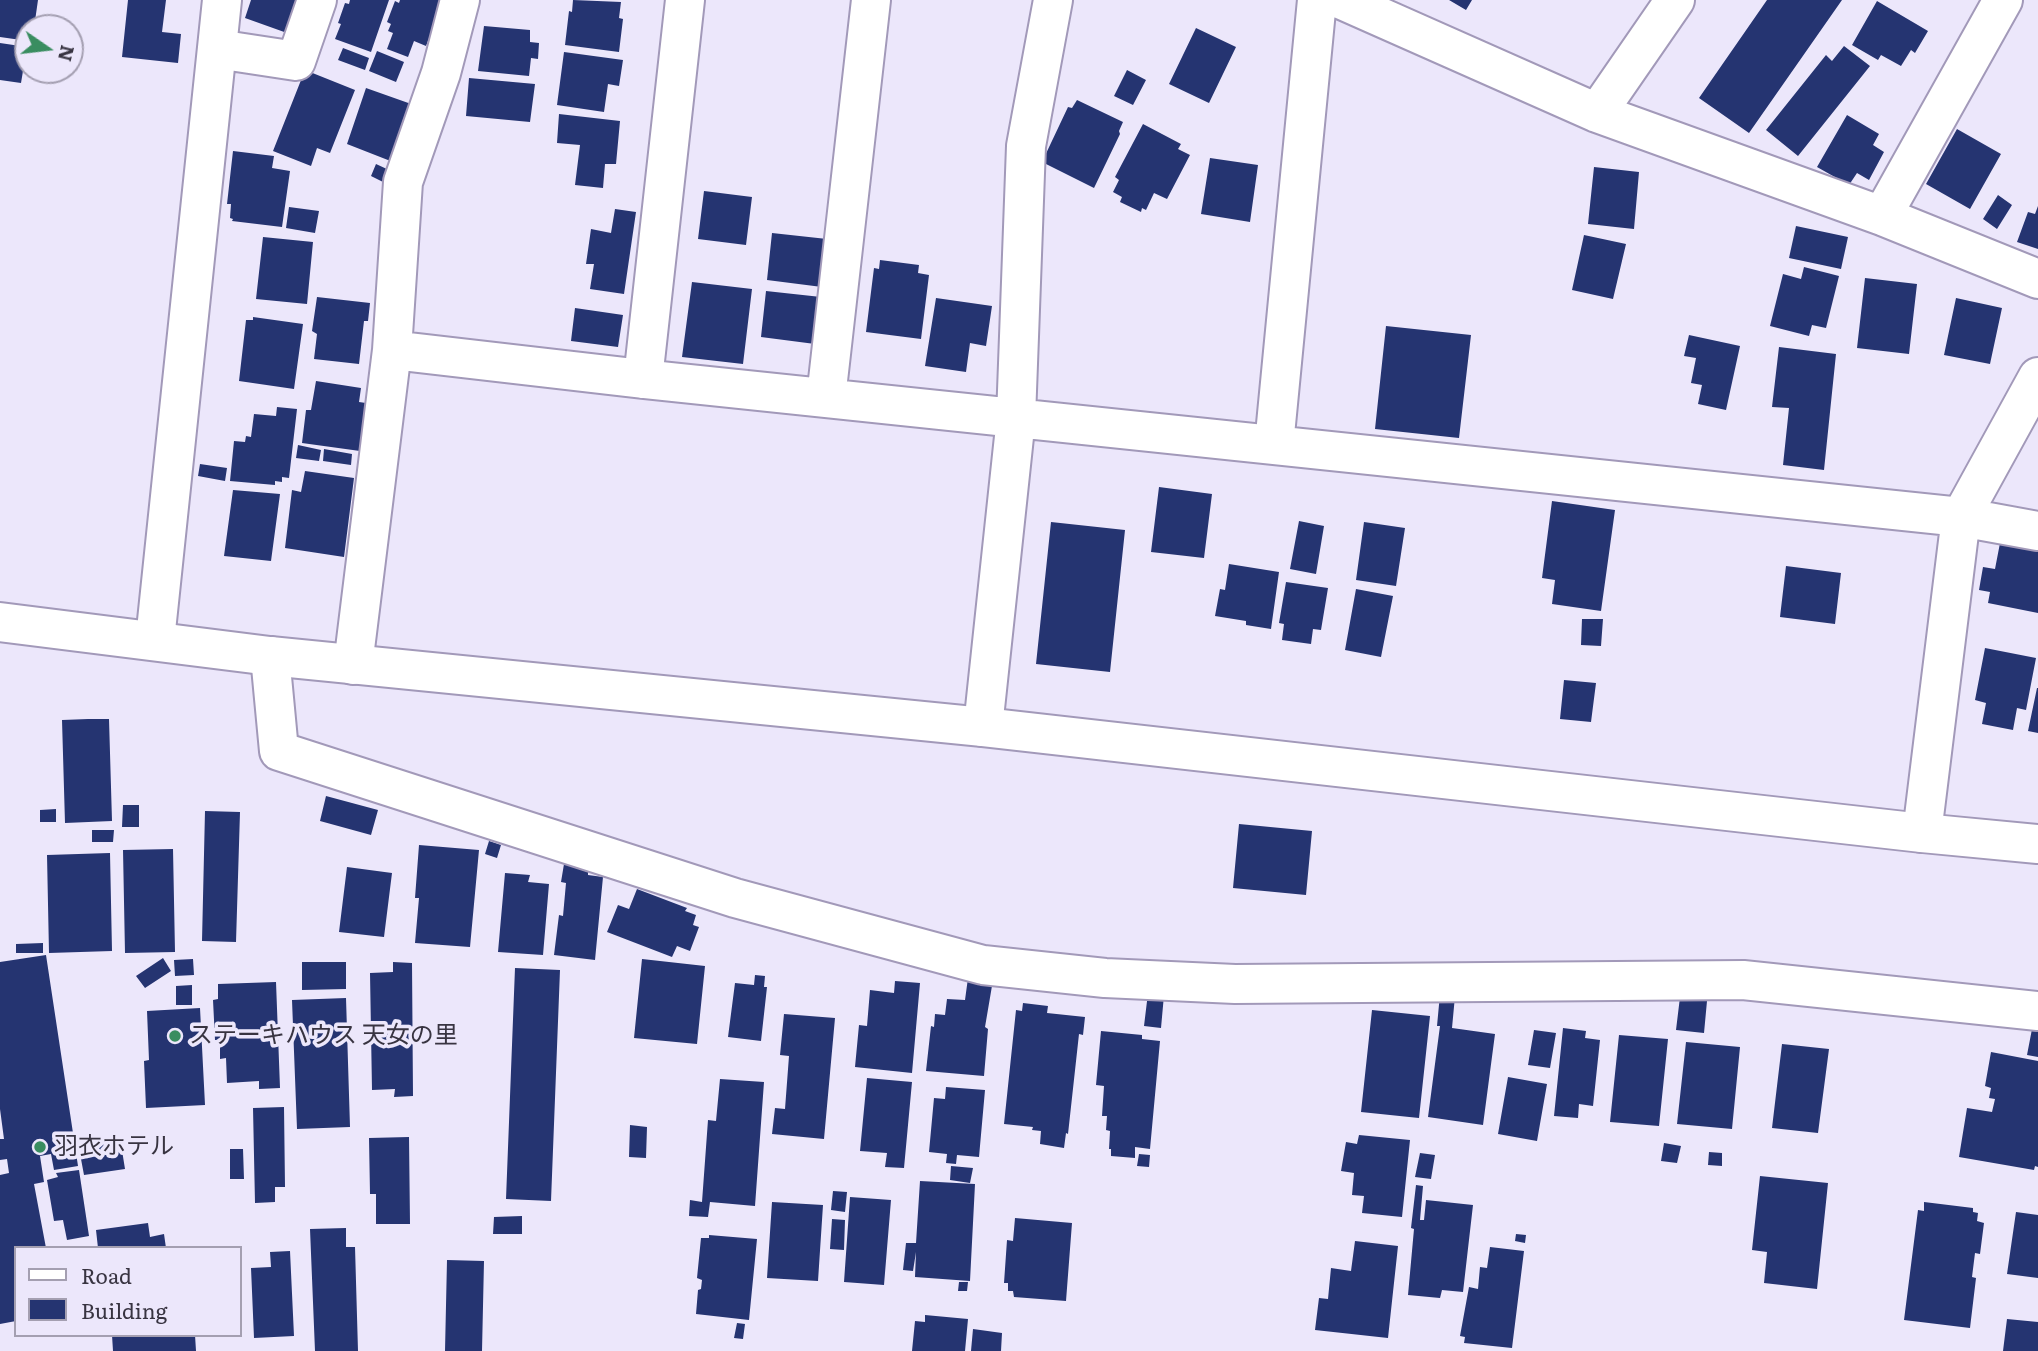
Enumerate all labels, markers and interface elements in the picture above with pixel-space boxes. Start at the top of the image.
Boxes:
north arrow [14,14,84,84]
text: N [52,42,83,65]
place label: ステーキハウス 天女の里 [189,1022,458,1050]
marker: ステーキハウス 天女の里 [167,1028,183,1044]
place label: 羽衣ホテル [54,1133,174,1161]
marker: 羽衣ホテル [32,1139,48,1155]
legend [14,1246,242,1337]
text: Road [81,1259,132,1290]
text: Building [81,1294,167,1325]

